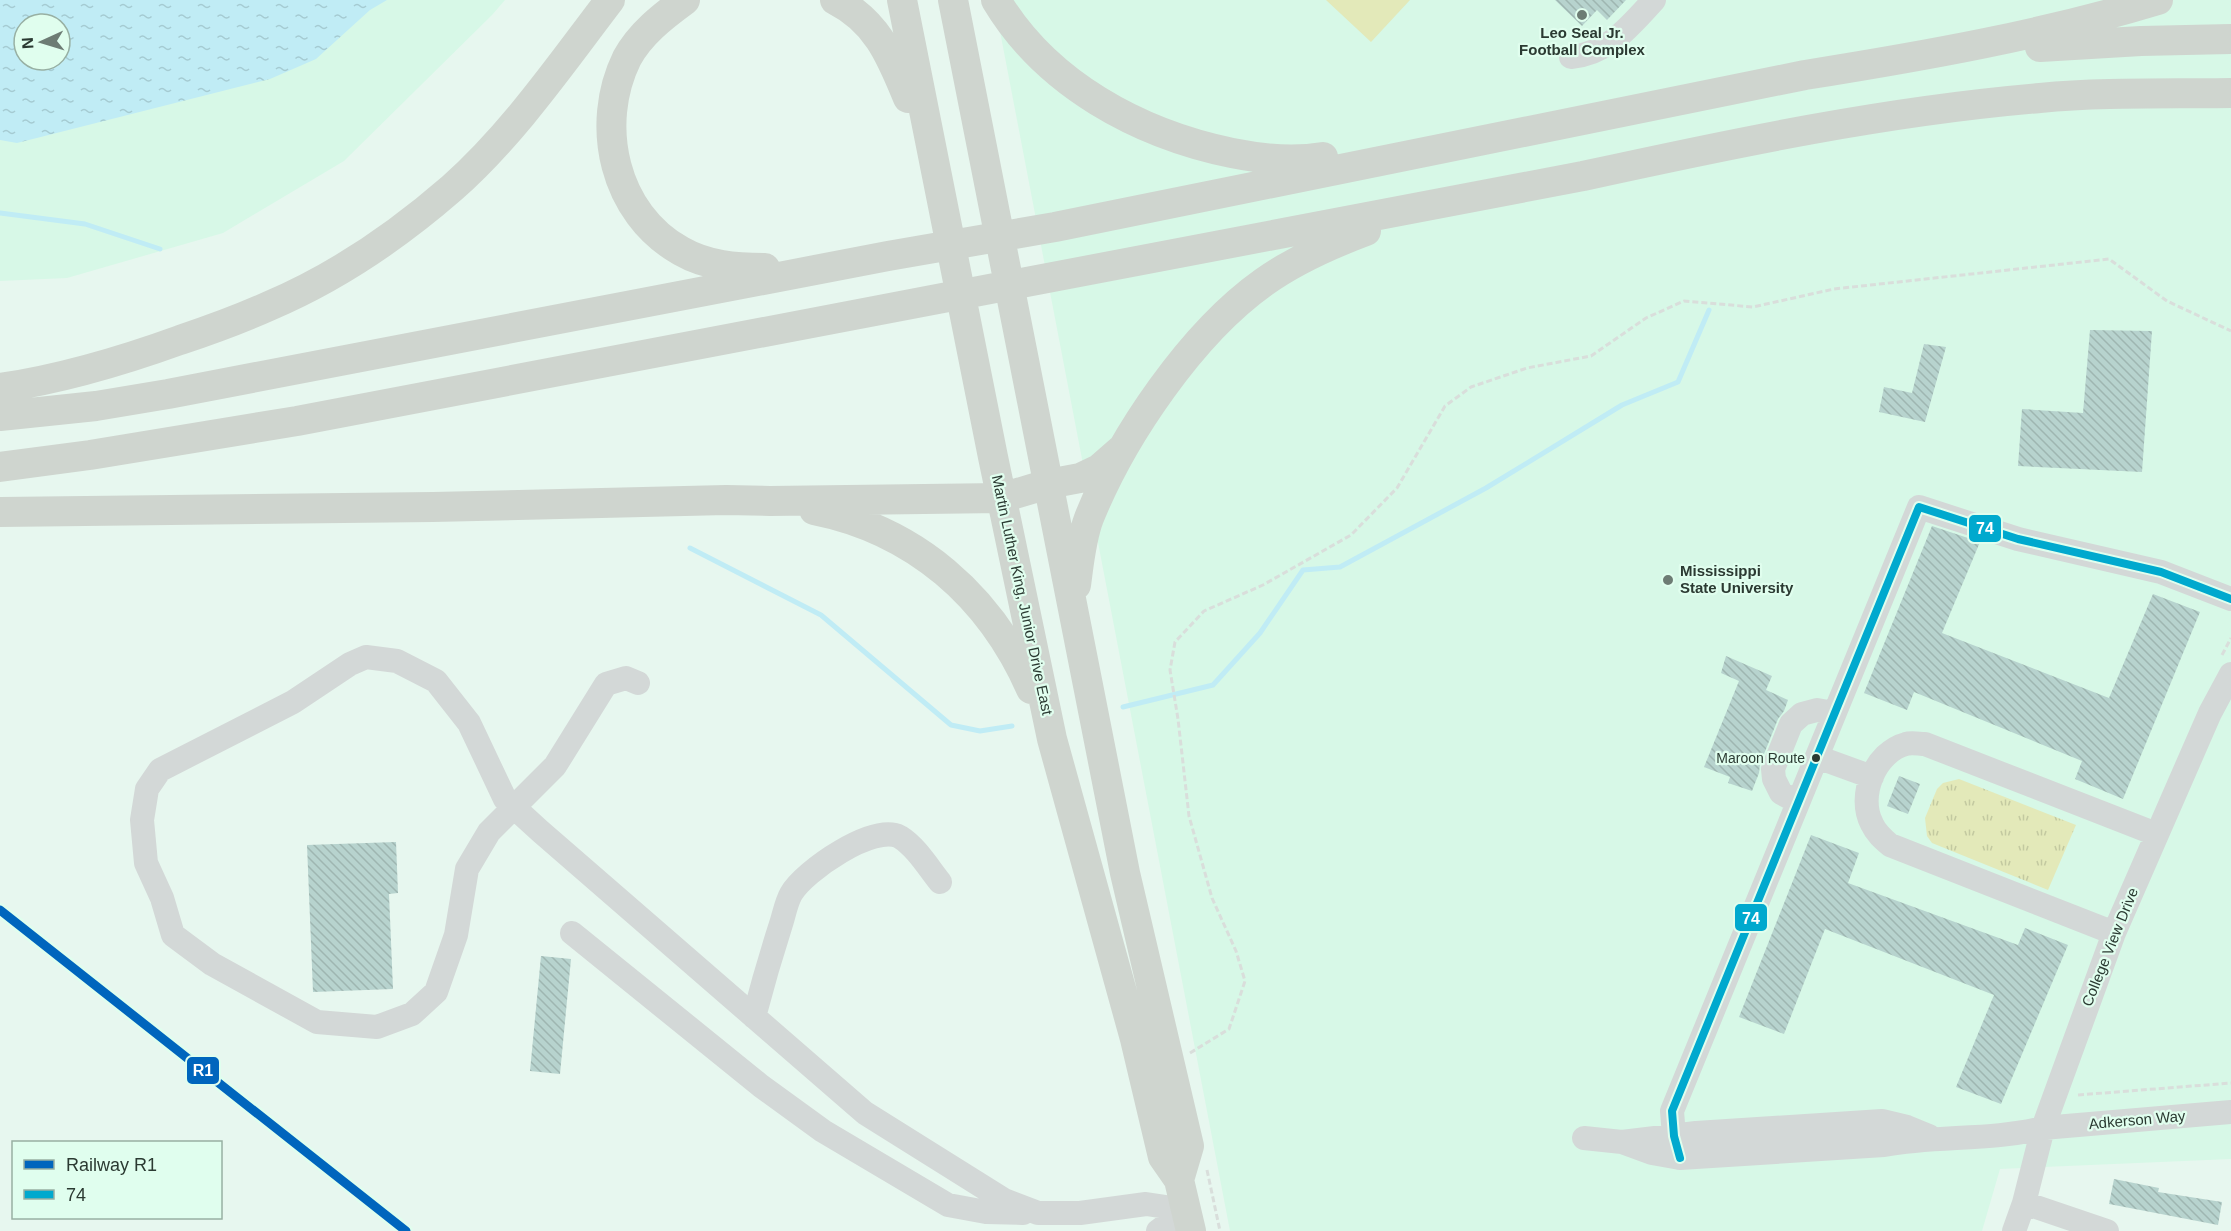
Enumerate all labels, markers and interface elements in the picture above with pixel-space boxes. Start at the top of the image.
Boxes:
marker: Leo Seal Jr. Football Complex [1575,8,1589,22]
north arrow [12,12,72,72]
place label: Leo Seal Jr. Football Complex [1519,24,1646,58]
text: N [19,37,36,49]
street label: Martin Luther King, Junior Drive East [989,473,1056,717]
line badge: 74 [1968,514,2002,543]
text: 74 [1976,520,1994,537]
place label: Mississippi State University [1680,562,1794,596]
marker: Mississippi State University [1661,573,1675,587]
place label: Maroon Route [1716,750,1805,766]
marker: Maroon Route [1810,752,1822,764]
street label: College View Drive [2078,885,2141,1009]
line badge: 74 [1734,903,1768,932]
text: 74 [1742,910,1760,927]
line badge: R1 [186,1056,220,1085]
text: R1 [193,1062,213,1079]
street label: Adkerson Way [2088,1107,2186,1132]
legend [12,1141,222,1219]
text: Railway R1 [66,1155,157,1175]
text: 74 [66,1185,86,1205]

